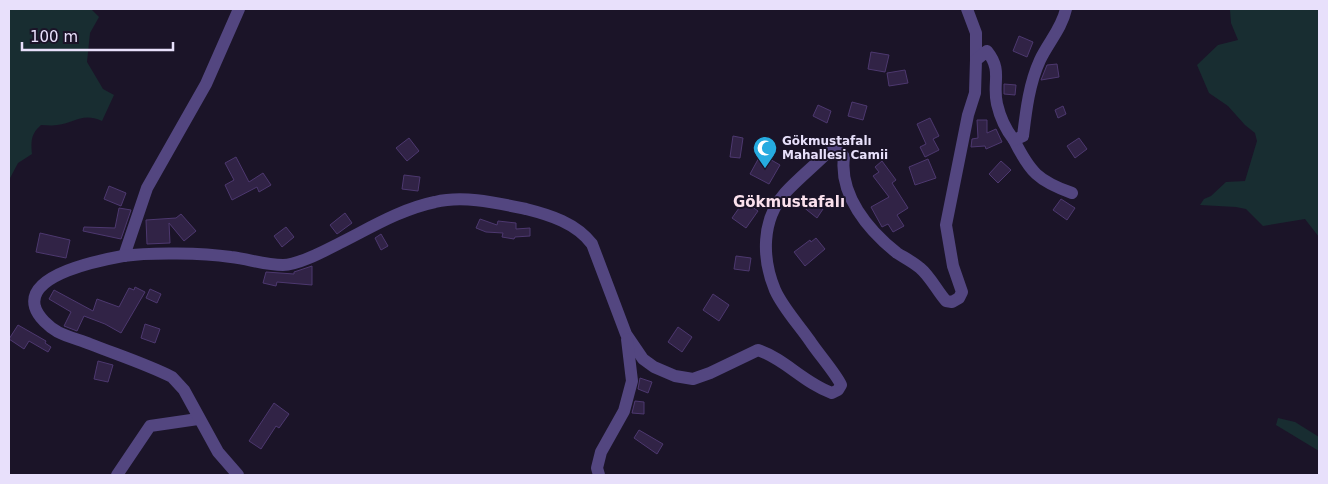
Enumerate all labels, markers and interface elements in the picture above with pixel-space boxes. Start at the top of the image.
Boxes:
scale bar [22,20,174,52]
text: 100 m [30,28,78,46]
place label: Gökmustafalı Mahallesi Camii [782,134,888,162]
mosque icon: Gökmustafalı Mahallesi Camii [752,135,778,169]
district label: Gökmustafalı [733,193,845,211]

